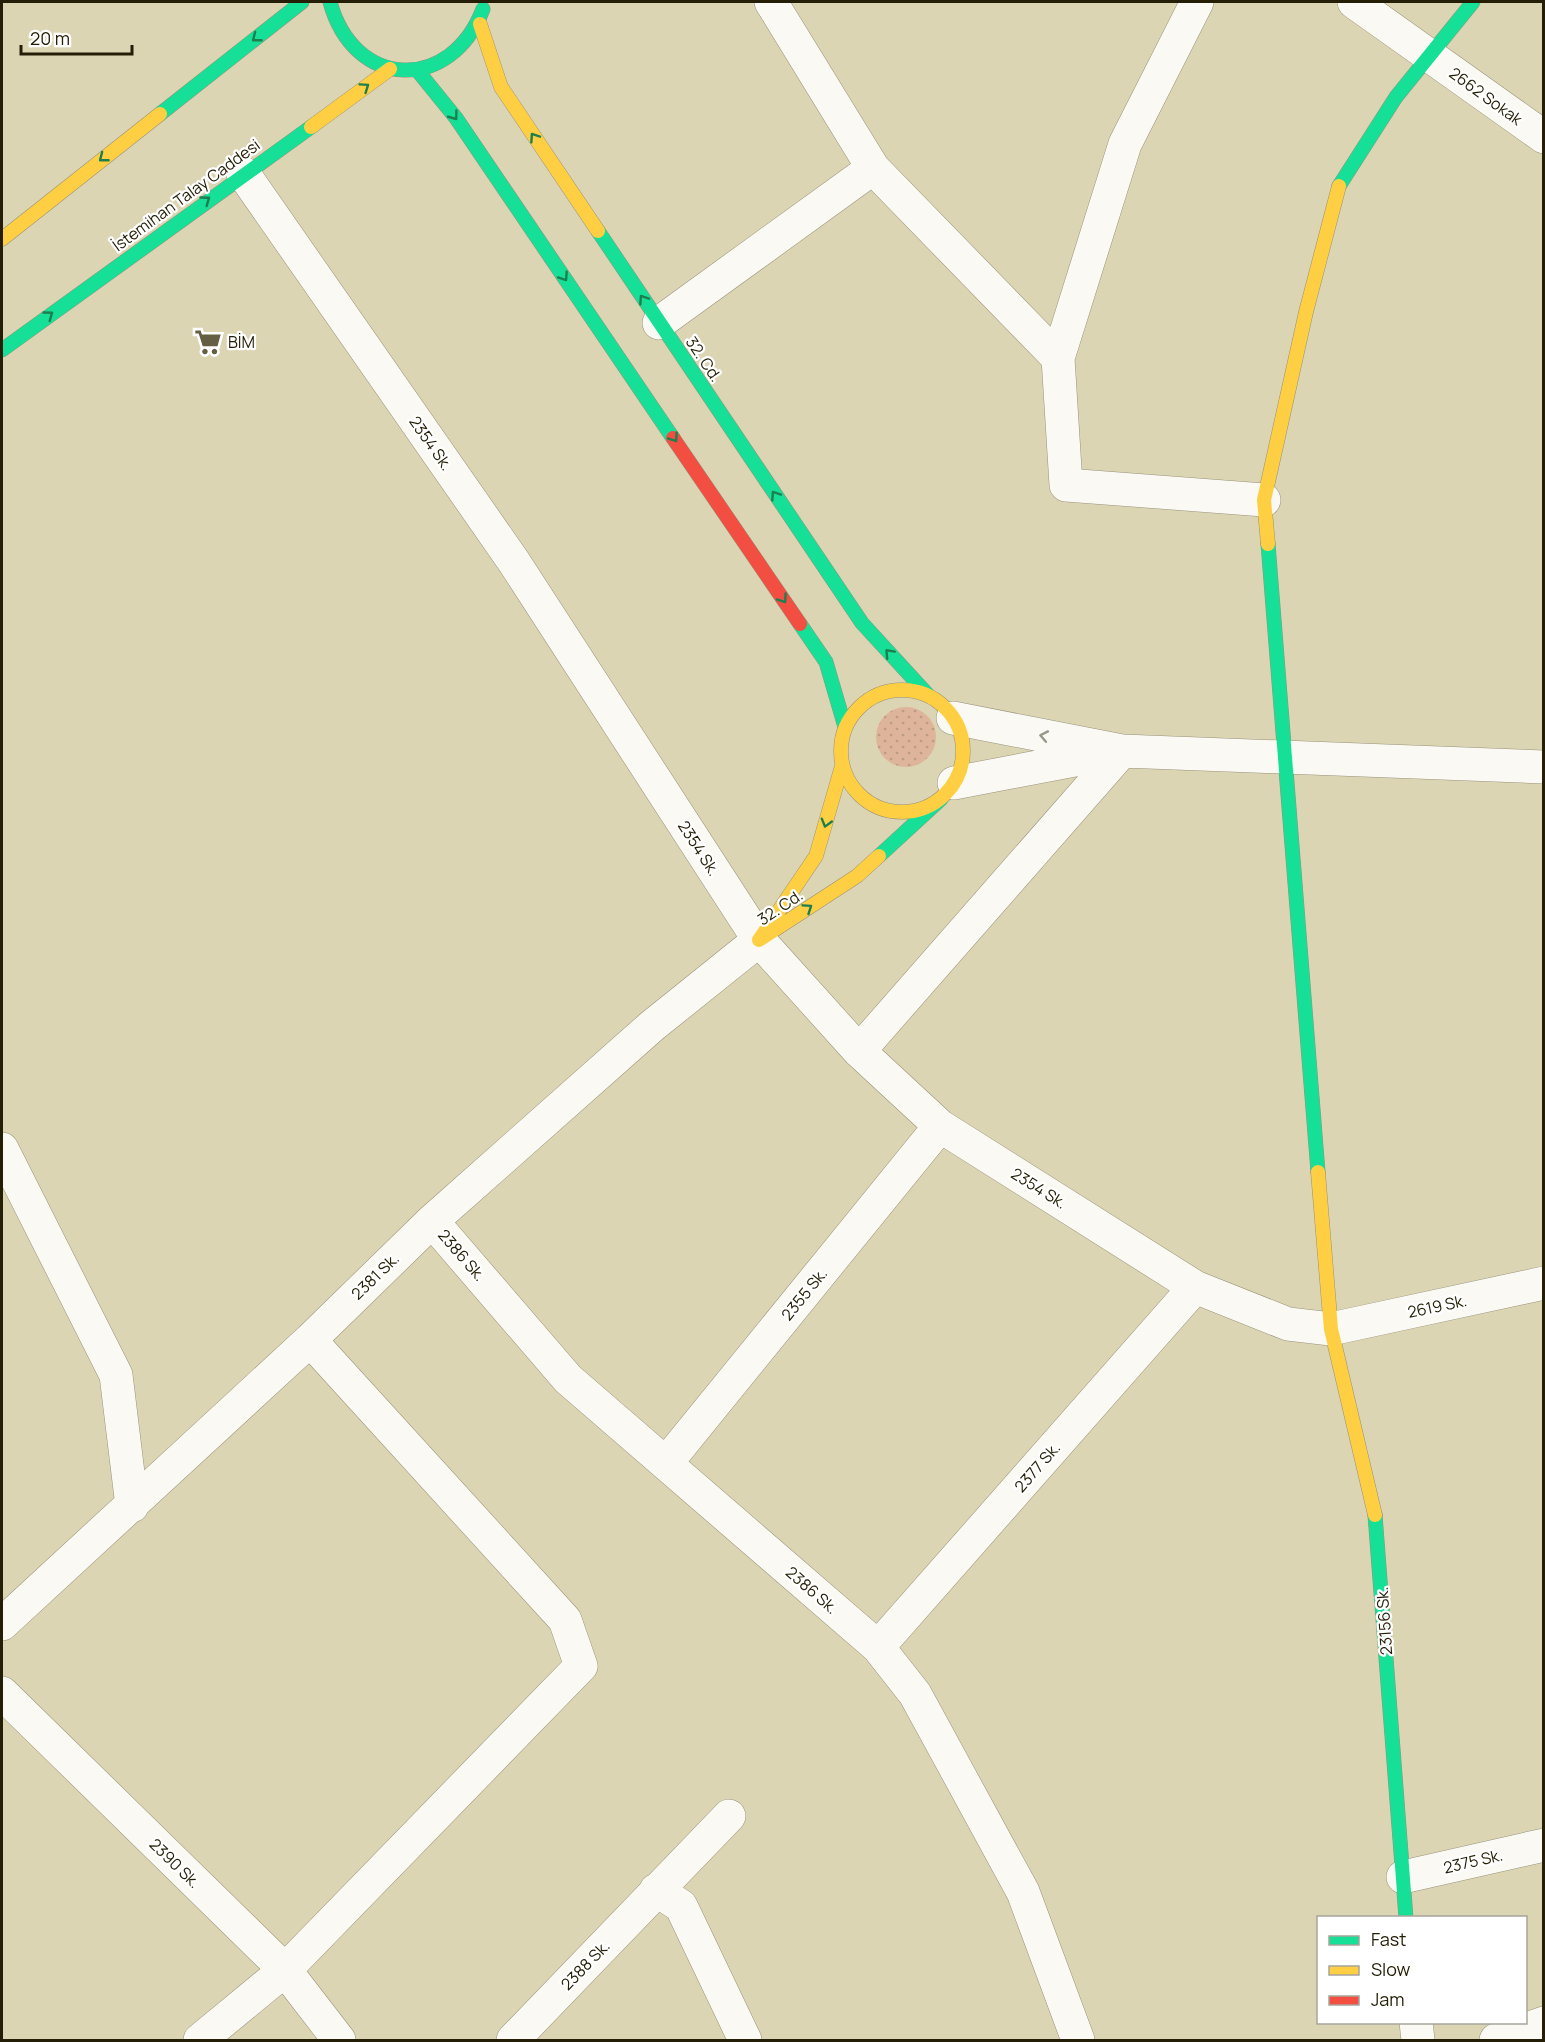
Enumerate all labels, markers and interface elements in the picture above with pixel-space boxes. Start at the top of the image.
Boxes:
scale bar [21,18,132,56]
text: 20 m [30,26,70,50]
one-way arrow [252,30,263,41]
street label: 2662 Sokak [1445,62,1528,131]
one-way arrow [359,83,370,94]
one-way arrow [447,109,458,120]
one-way arrow [530,132,541,143]
street label: İstemihan Talay Caddesi [108,134,264,256]
one-way arrow [99,151,110,162]
one-way arrow [200,196,211,207]
one-way arrow [557,270,568,281]
one-way arrow [639,294,650,305]
one-way arrow [42,311,53,322]
supermarket icon: BİM [193,327,223,357]
place label: BİM [228,331,255,353]
street label: 32. Cd. [681,332,727,386]
street label: 2354 Sk. [404,411,458,475]
one-way arrow [667,431,678,442]
one-way arrow [771,491,782,502]
one-way arrow [776,593,787,604]
one-way arrow [885,649,896,660]
one-way arrow [1040,730,1050,743]
street label: 2354 Sk. [673,816,725,880]
one-way arrow [821,817,833,828]
street label: 32. Cd. [753,884,807,930]
one-way arrow [802,904,813,915]
street label: 2354 Sk. [1007,1162,1071,1214]
street label: 2386 Sk. [433,1224,491,1286]
street label: 2381 Sk. [346,1248,404,1304]
street label: 2355 Sk. [776,1263,832,1325]
street label: 2619 Sk. [1405,1289,1469,1323]
street label: 2377 Sk. [1009,1437,1065,1497]
street label: 2386 Sk. [781,1561,843,1619]
street label: 23156 Sk. [1371,1586,1397,1656]
street label: 2390 Sk. [145,1833,205,1893]
street label: 2375 Sk. [1441,1844,1505,1878]
legend [1317,1916,1527,2024]
text: Fast [1371,1927,1406,1951]
street label: 2388 Sk. [556,1935,614,1995]
text: Slow [1371,1957,1411,1981]
text: Jam [1371,1987,1405,2011]

